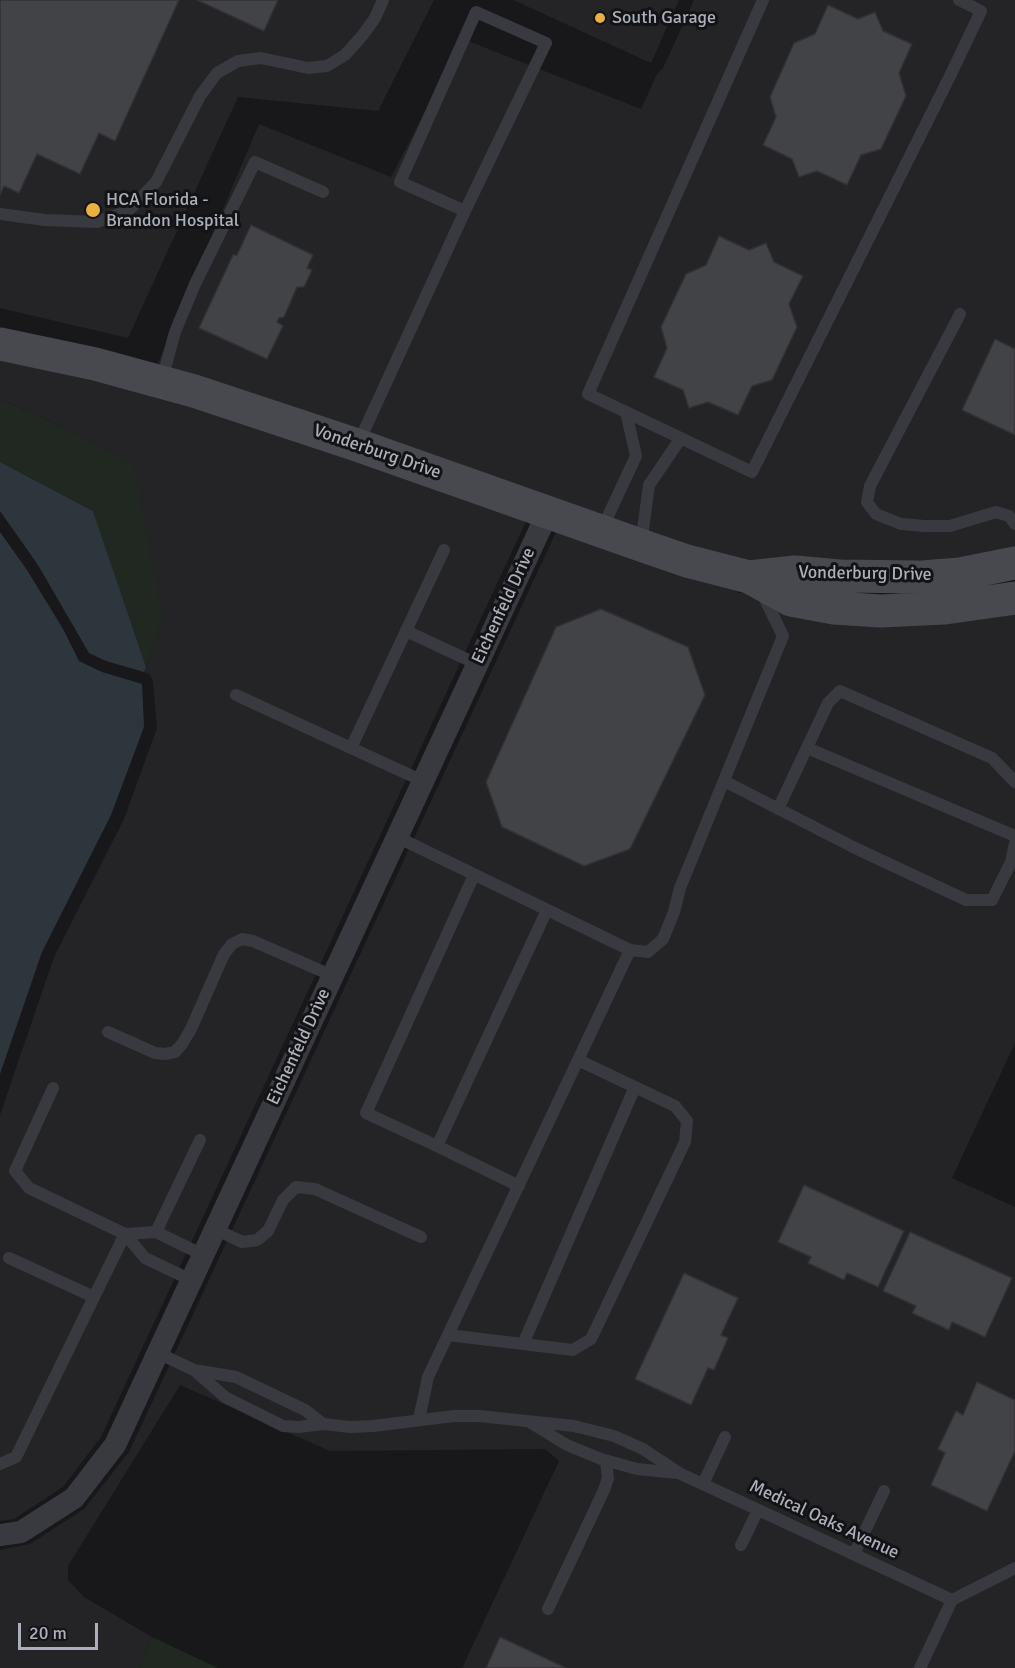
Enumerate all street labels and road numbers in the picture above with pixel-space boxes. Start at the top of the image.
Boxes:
street label: Vonderburg Drive [310,420,444,484]
street label: Eichenfeld Drive [468,544,540,668]
street label: Vonderburg Drive [798,562,932,586]
street label: Eichenfeld Drive [263,985,335,1109]
street label: Medical Oaks Avenue [746,1476,902,1564]

